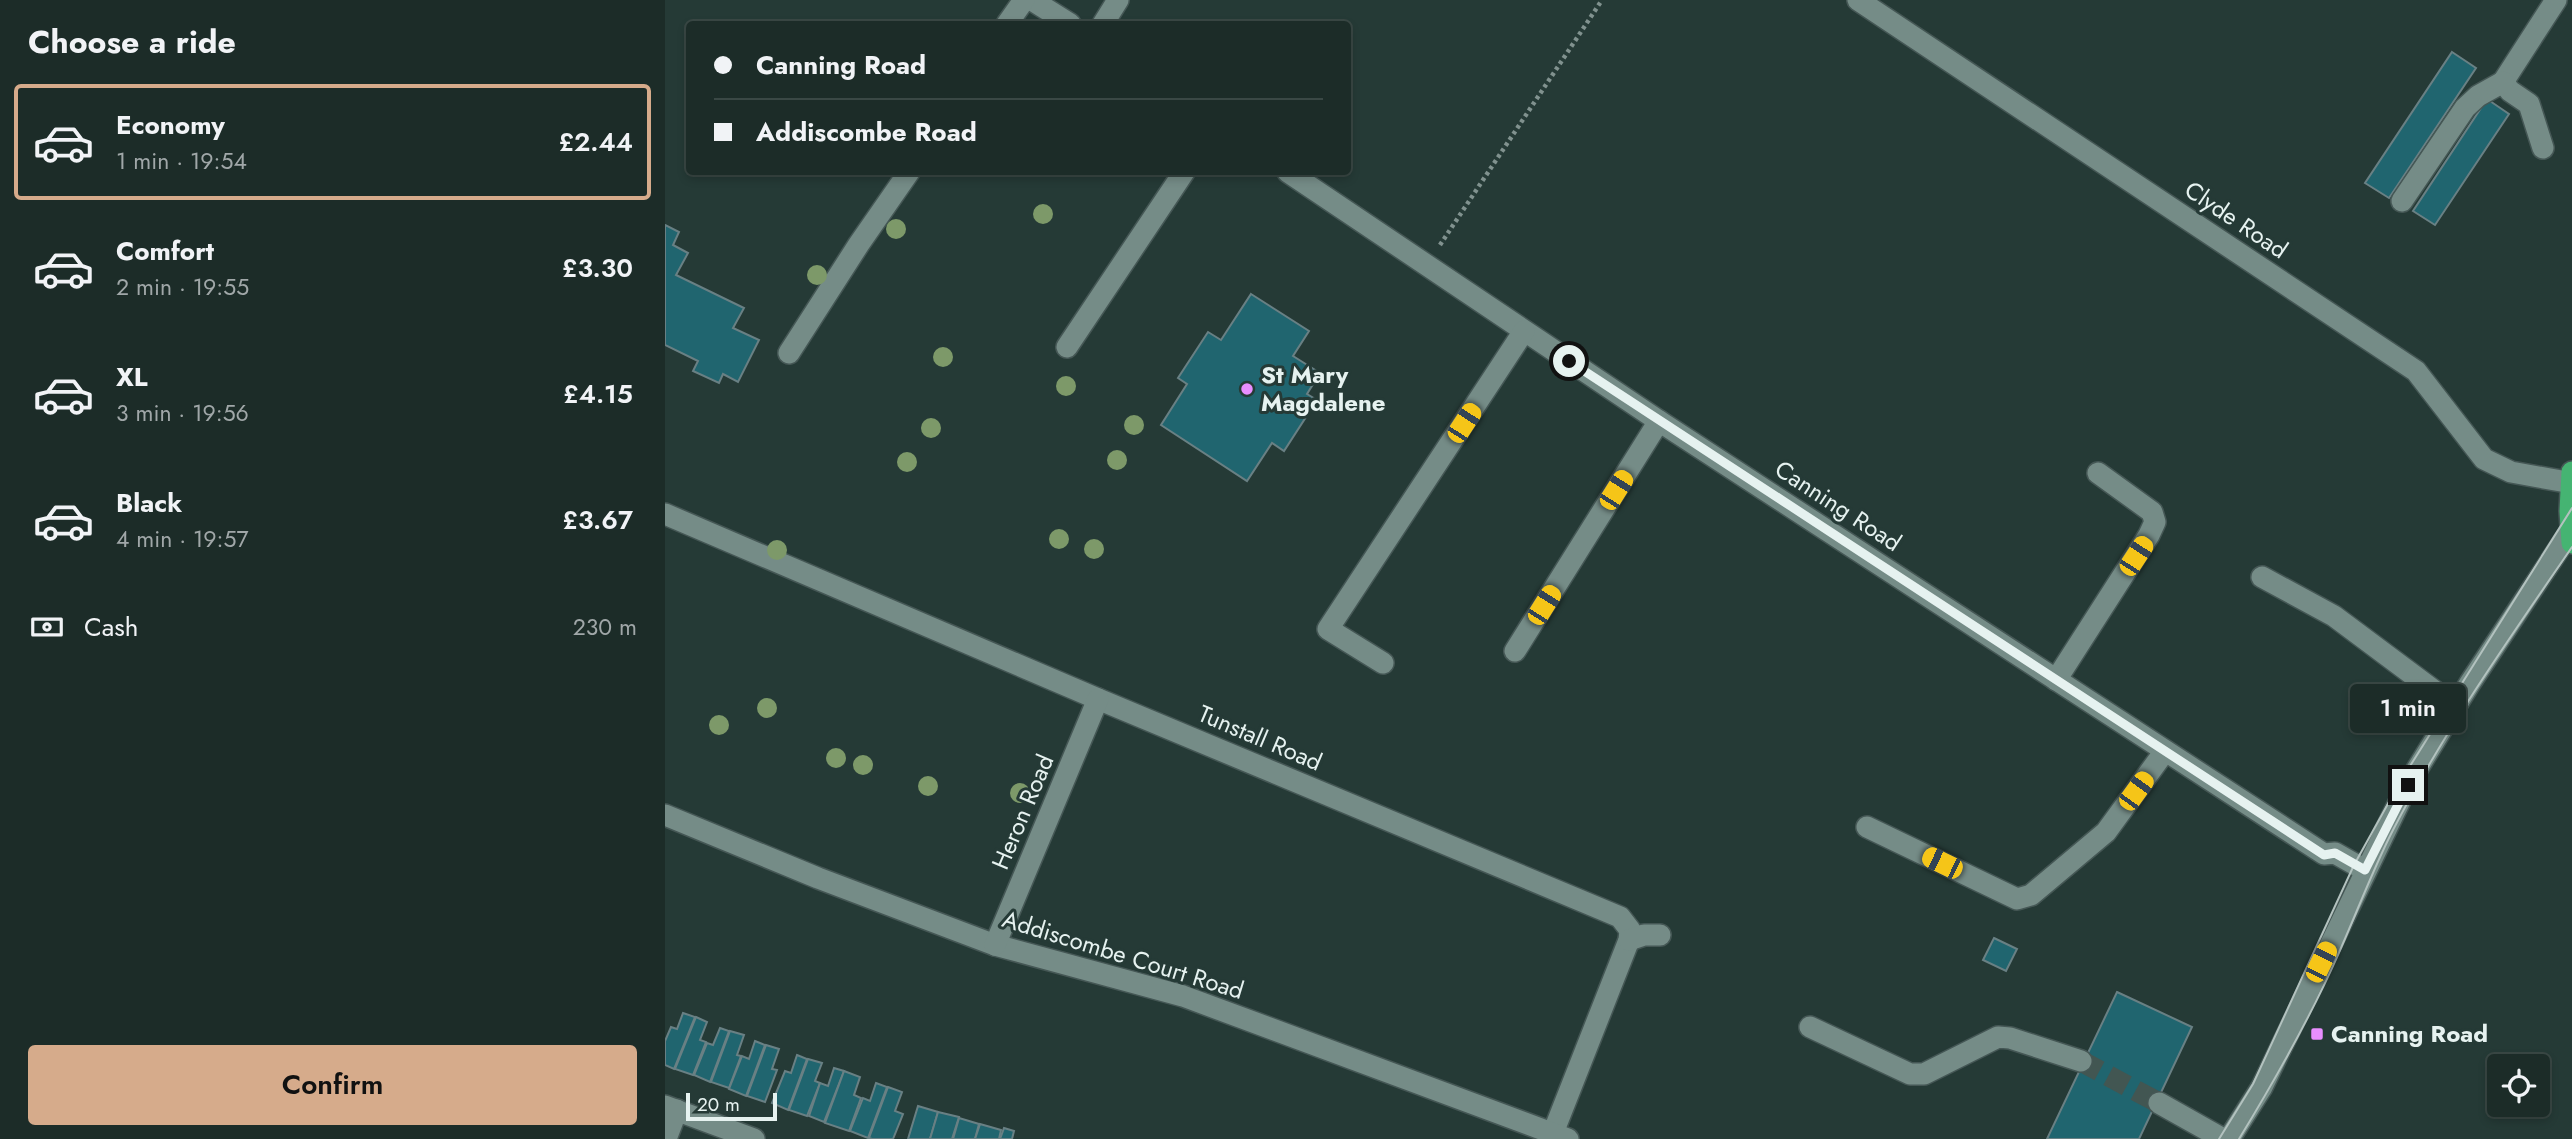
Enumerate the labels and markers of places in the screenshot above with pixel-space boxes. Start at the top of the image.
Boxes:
place label: St Mary Magdalene [1261,357,1386,420]
marker: St Mary Magdalene [1239,381,1255,397]
place label: Canning Road [2331,1016,2488,1051]
marker: Canning Road [2309,1026,2325,1042]

